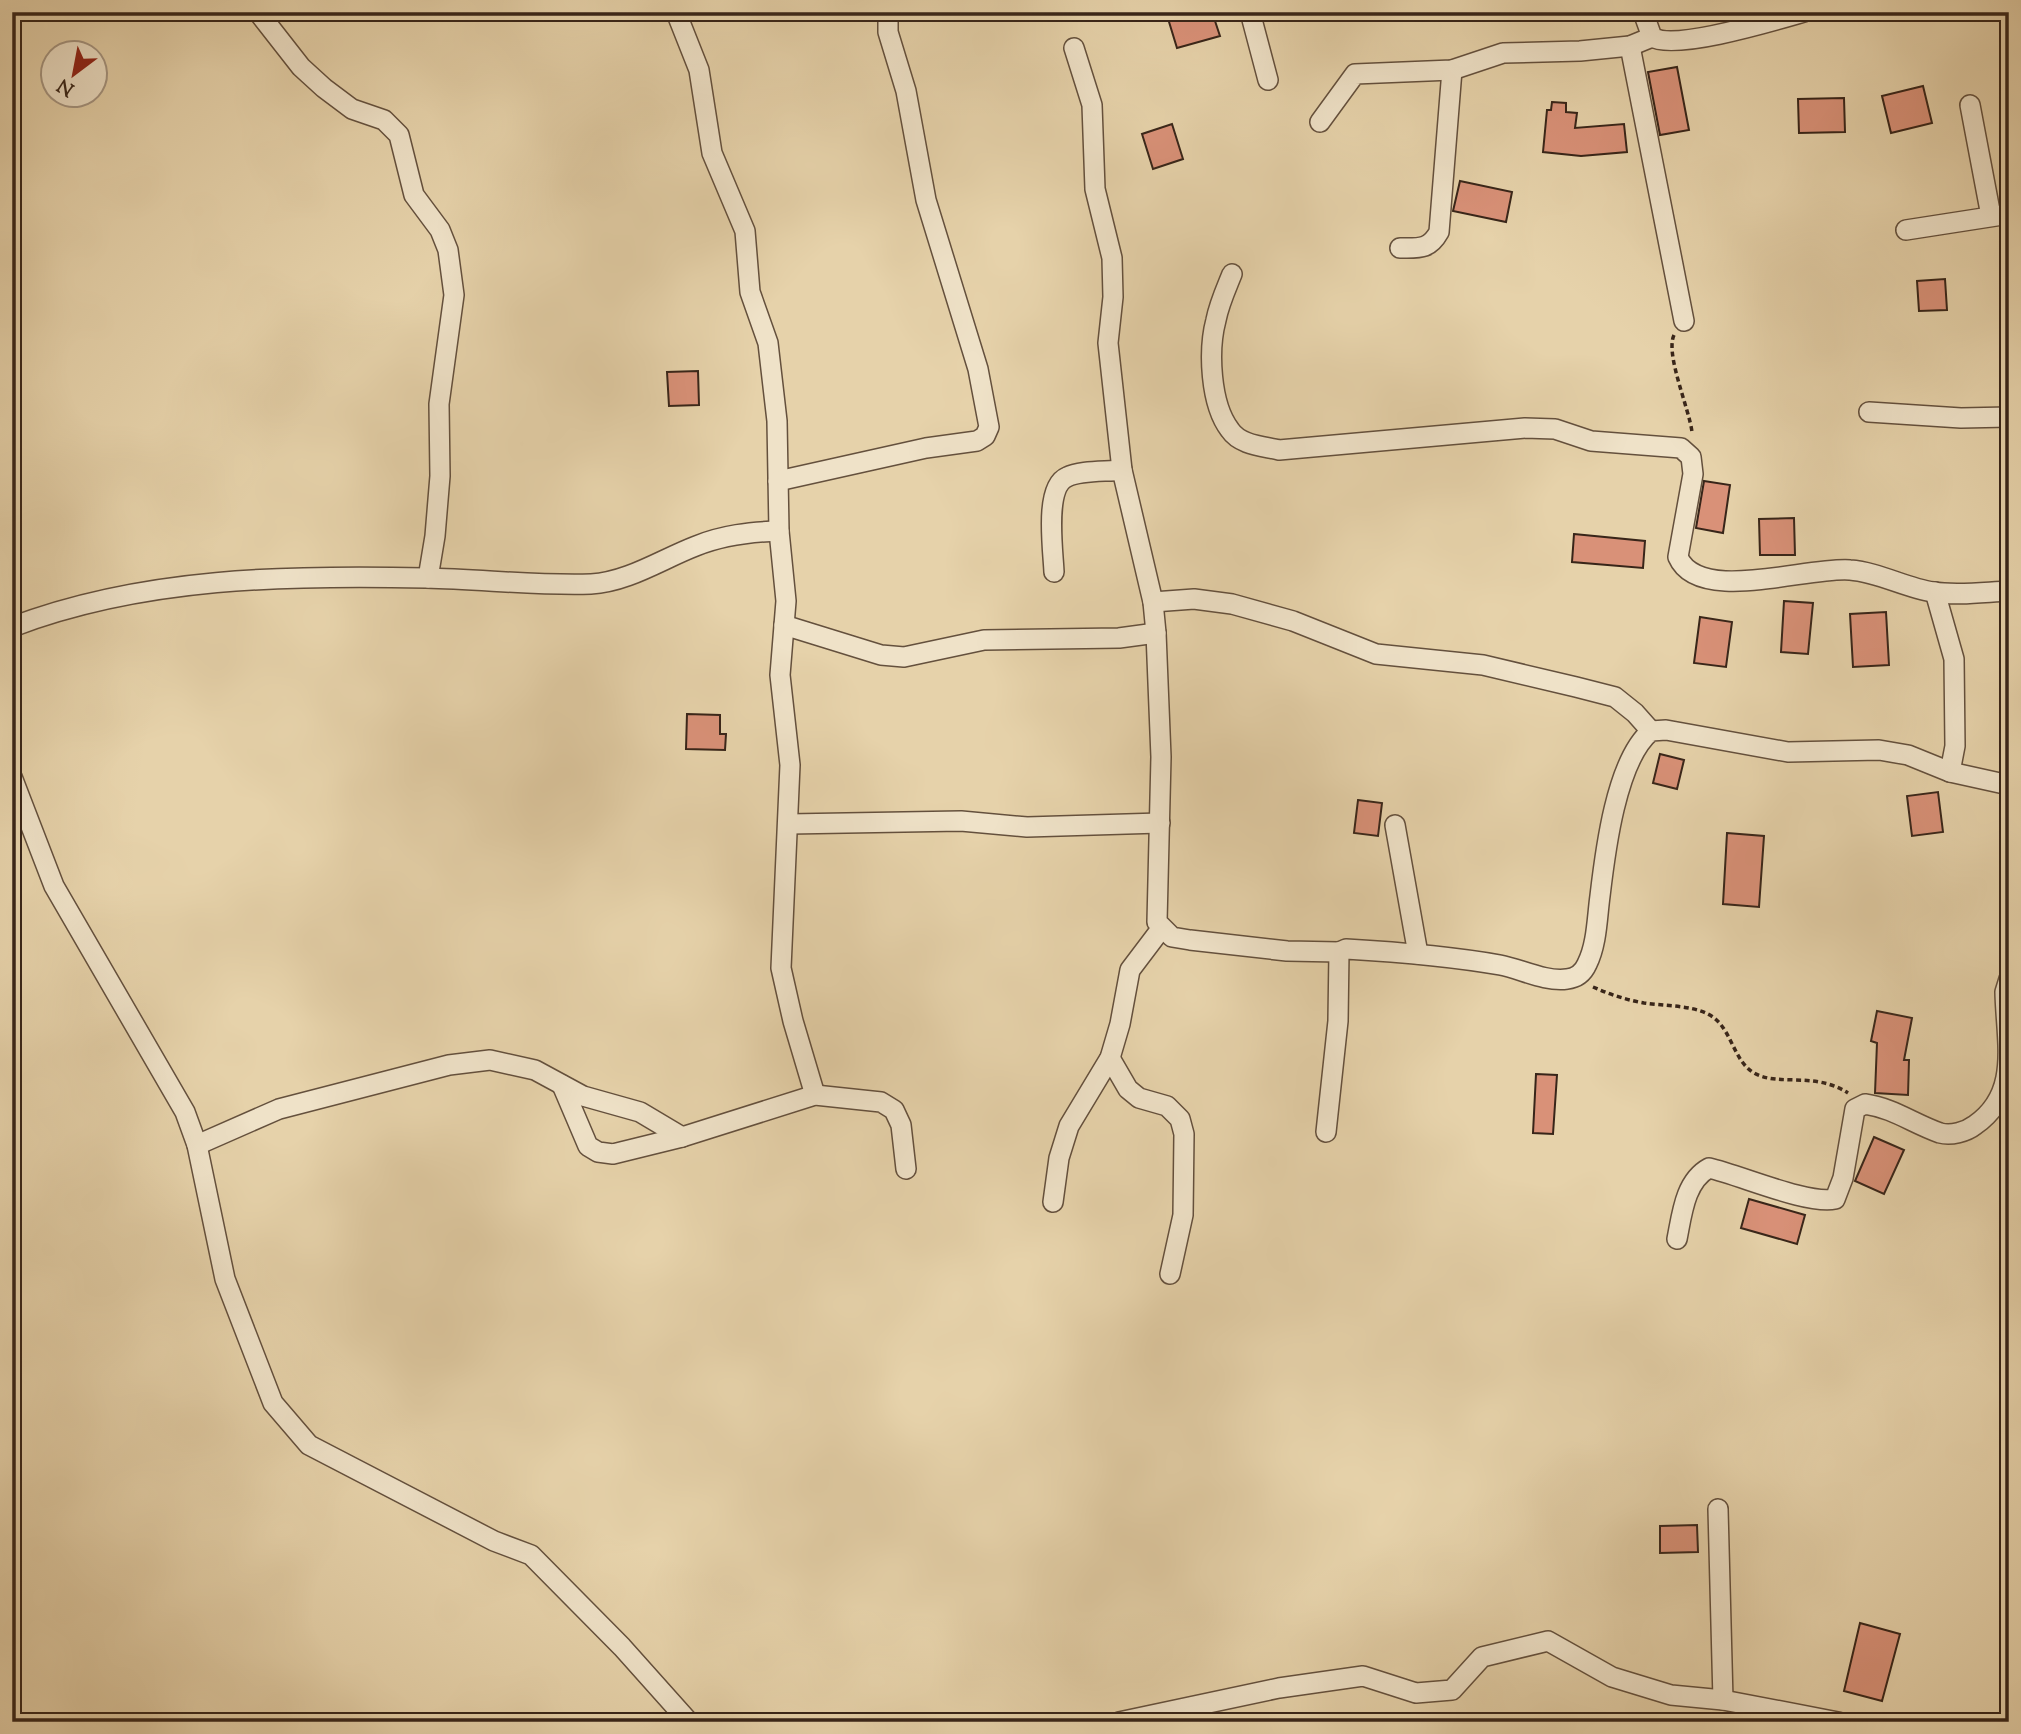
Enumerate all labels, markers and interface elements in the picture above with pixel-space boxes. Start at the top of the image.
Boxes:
north arrow [38,38,108,108]
text: N [53,71,80,102]

